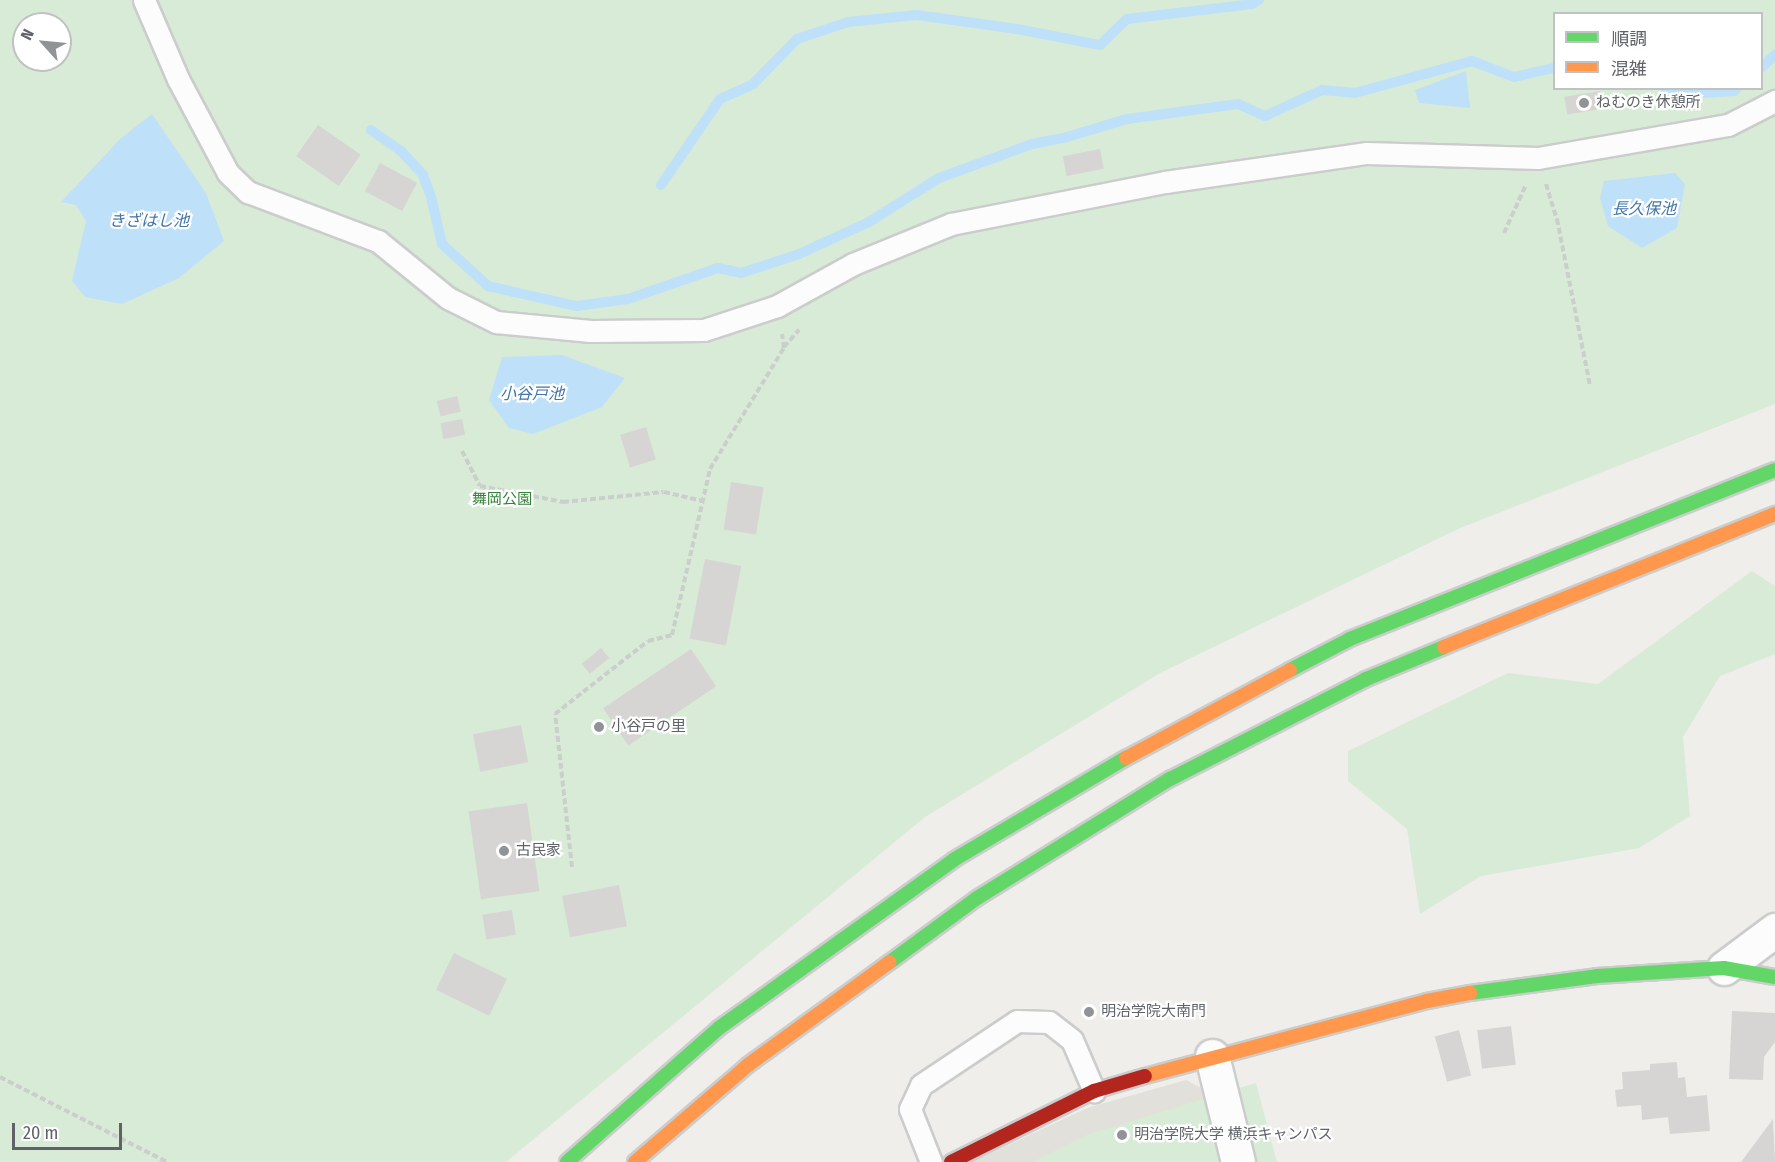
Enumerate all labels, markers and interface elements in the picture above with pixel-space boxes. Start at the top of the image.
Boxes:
north arrow [12,12,72,72]
legend [1553,12,1763,90]
text: N [17,26,38,43]
text: 順調 [1611,28,1647,50]
text: 混雑 [1611,58,1647,80]
place label: ねむのき休憩所 [1596,94,1701,112]
marker: ねむのき休憩所 [1577,96,1591,110]
water label: 長久保池 [1612,199,1676,219]
water label: きざはし池 [109,211,189,231]
water label: 小谷戸池 [500,384,564,404]
park label: 舞岡公園 [472,491,532,509]
place label: 小谷戸の里 [611,718,686,736]
marker: 小谷戸の里 [592,720,606,734]
place label: 古民家 [516,842,561,860]
marker: 古民家 [497,844,511,858]
place label: 明治学院大南門 [1101,1003,1206,1021]
marker: 明治学院大南門 [1082,1005,1096,1019]
scale bar [15,1111,124,1149]
text: 20 m [23,1122,58,1144]
place label: 明治学院大学 横浜キャンパス [1134,1126,1333,1144]
marker: 明治学院大学 横浜キャンパス [1115,1128,1129,1142]

